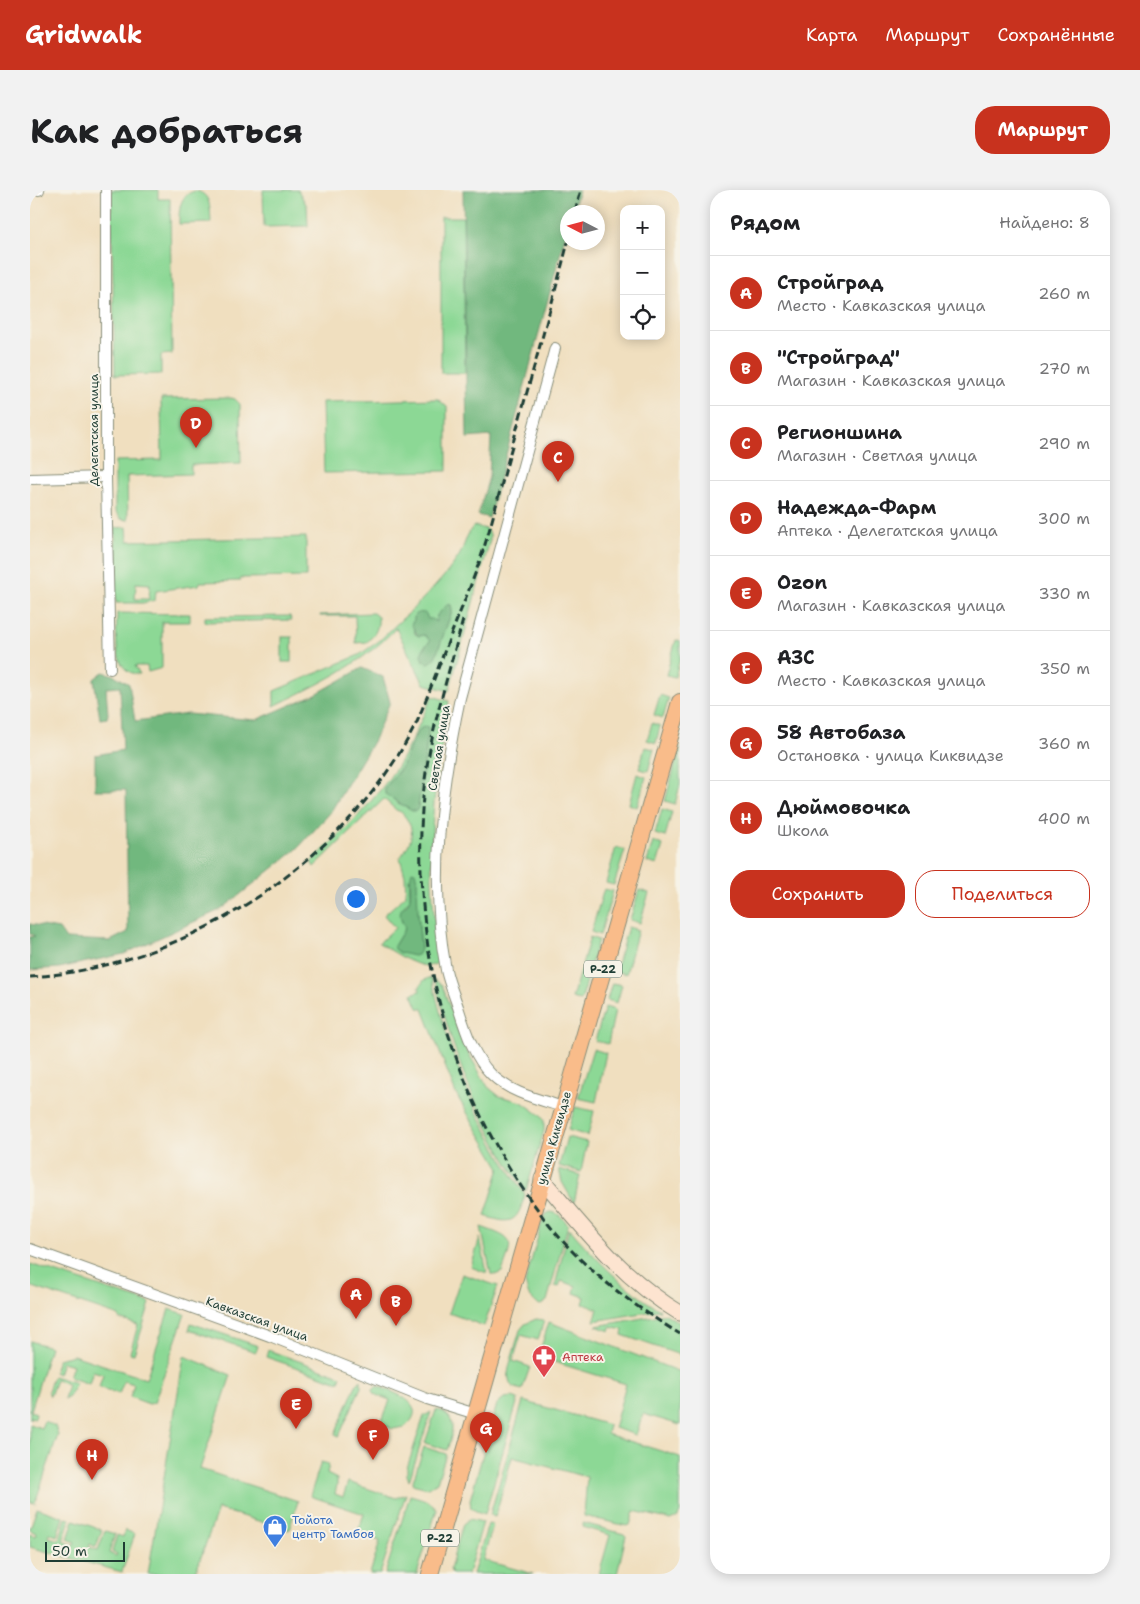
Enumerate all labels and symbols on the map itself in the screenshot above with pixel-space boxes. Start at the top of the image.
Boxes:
north arrow [560,205,605,250]
street label: Делегатская улица [86,373,102,486]
pin: D [180,407,212,448]
pin: C [542,441,574,482]
street label: Светлая улица [424,703,454,792]
your location [343,886,369,912]
road number: Р-22 [584,961,622,978]
street label: улица Киквидзе [533,1089,575,1187]
pin: A [340,1278,372,1319]
pin: B [380,1285,412,1326]
street label: Кавказская улица [204,1293,311,1345]
pharmacy icon: Аптека [531,1344,557,1378]
place label: Аптека [562,1349,604,1365]
pin: E [280,1388,312,1429]
pin: G [470,1412,502,1453]
pin: F [357,1419,389,1460]
pin: H [76,1439,108,1480]
place label: Тойота центр Тамбов [292,1512,374,1542]
shop icon: Тойота центр Тамбов [262,1514,288,1548]
road number: Р-22 [421,1530,459,1546]
scale bar [45,1539,125,1562]

